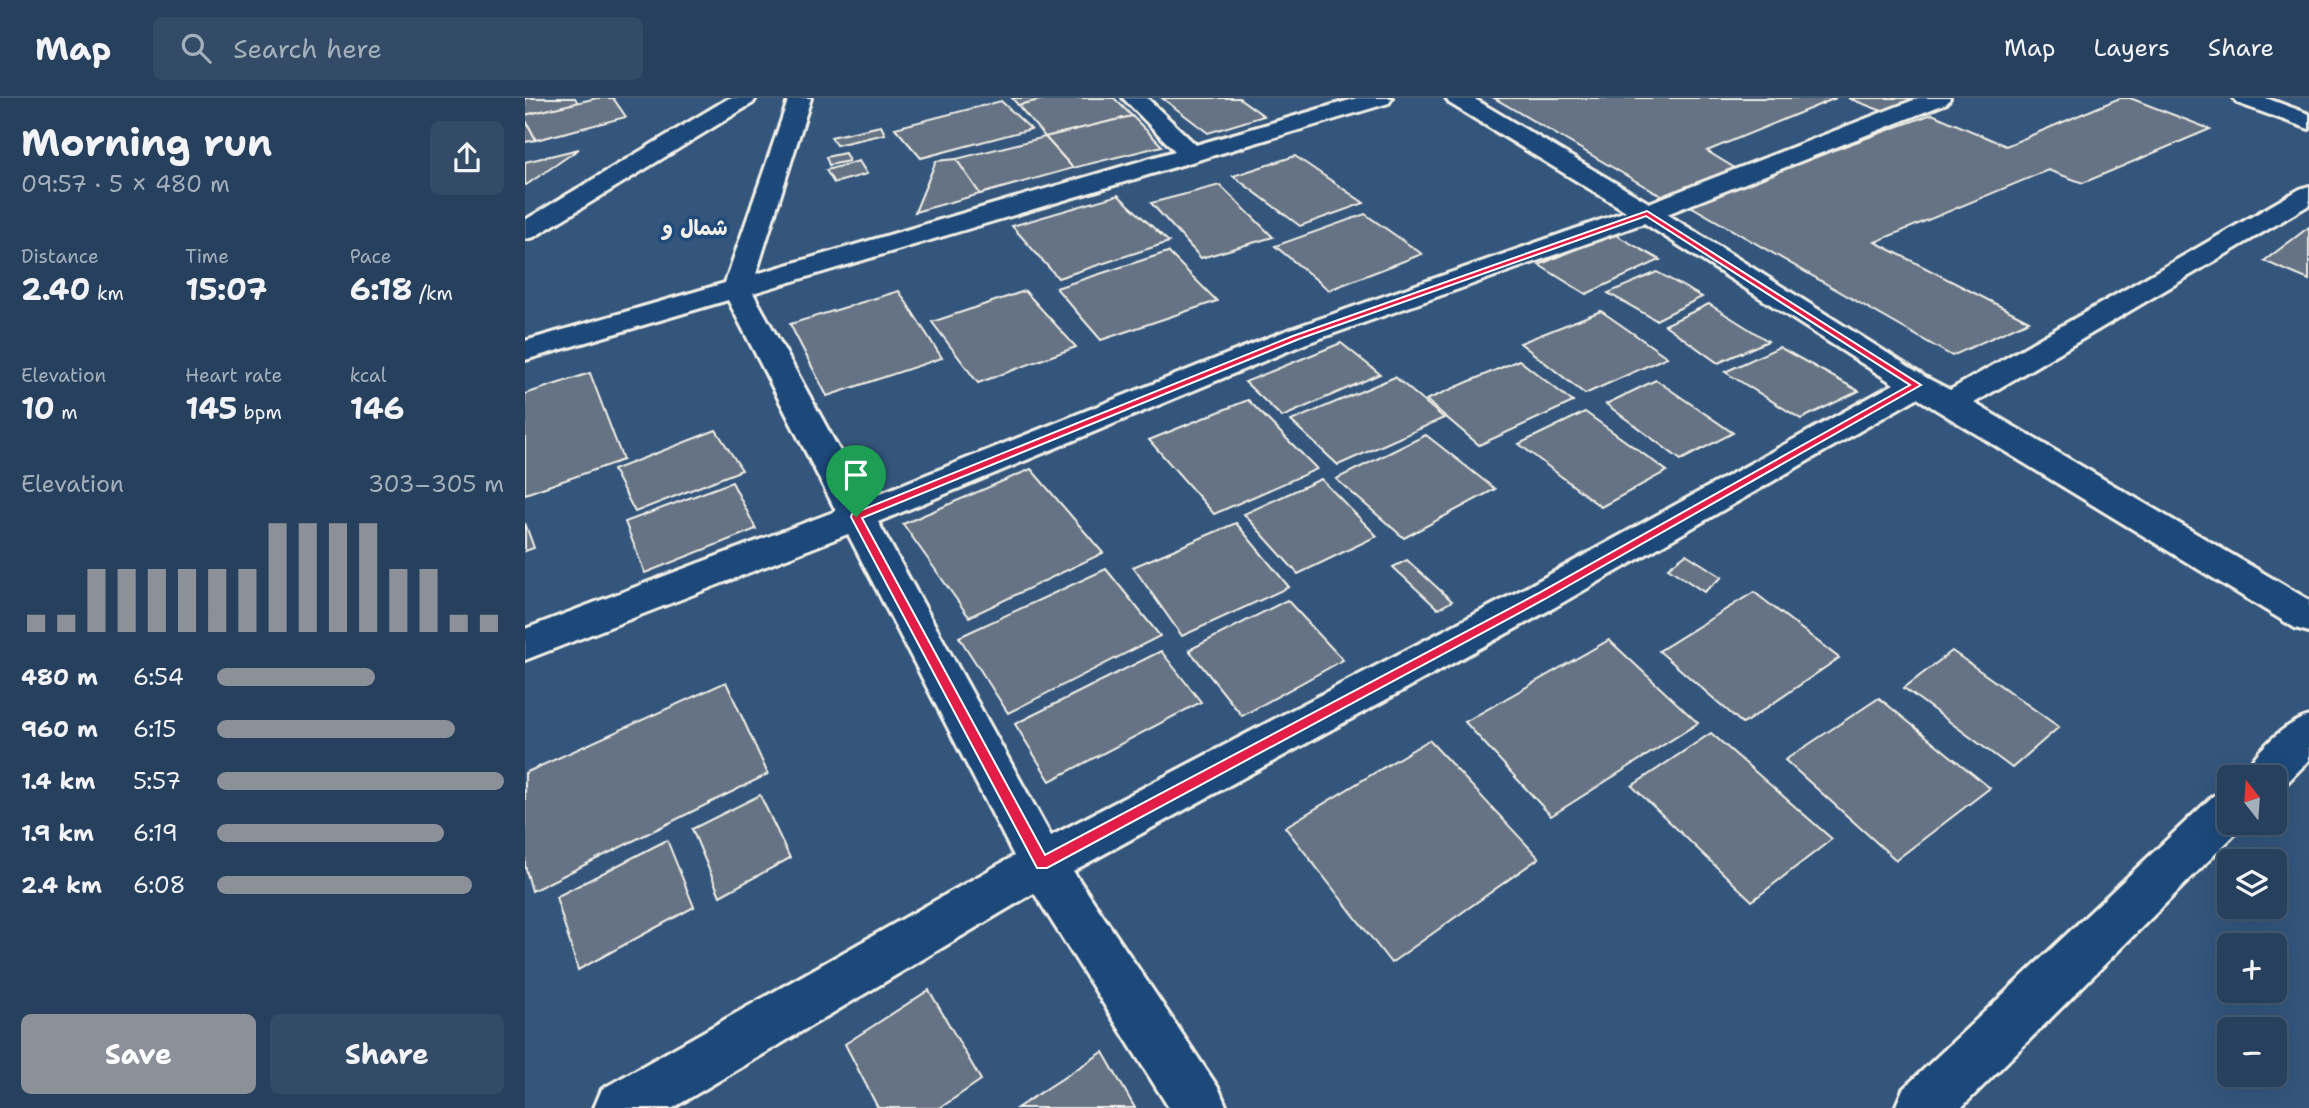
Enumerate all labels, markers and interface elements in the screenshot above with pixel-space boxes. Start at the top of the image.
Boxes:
search box [153,17,643,80]
text: Map [35,26,111,71]
icon: search [177,29,215,67]
text: Search here [233,31,382,66]
text: Map [2004,32,2055,64]
text: Layers [2093,32,2170,64]
text: Share [2208,32,2274,64]
text: Morning run [21,117,272,168]
button: share [430,121,504,195]
text: 09:57 · 5 × 480 m [21,169,230,199]
district label: شمال و [660,214,728,242]
text: Distance [21,244,99,269]
text: Time [185,244,229,269]
text: Pace [350,244,391,269]
text: 2.40 [21,269,90,310]
text: 15:07 [185,269,267,310]
text: 6:18 [350,269,413,310]
text: km [90,281,124,306]
text: /km [413,281,453,306]
text: Elevation [21,363,106,388]
text: Heart rate [185,363,282,388]
text: kcal [350,363,387,388]
text: 10 [21,388,55,429]
text: 145 [185,388,237,429]
text: 146 [350,388,405,429]
text: m [55,400,78,425]
text: bpm [237,400,282,425]
pin [826,445,886,517]
icon: arrive [837,456,875,494]
text: Elevation [21,469,124,499]
text: 303–305 m [368,469,504,499]
text: 480 m [21,662,98,692]
text: 6:54 [133,662,184,692]
text: 960 m [21,714,98,744]
text: 6:15 [133,714,176,744]
north arrow [2217,765,2287,835]
map controls [2217,765,2287,1087]
text: 1.4 km [21,766,95,796]
text: 5:57 [133,766,181,796]
text: 1.9 km [21,818,94,848]
text: 6:19 [133,818,178,848]
button: layers [2217,849,2287,919]
text: 2.4 km [21,870,102,900]
text: 6:08 [133,870,186,900]
button: + [2217,933,2287,1003]
button: Save [21,1014,256,1094]
button: Share [270,1014,504,1094]
button: − [2217,1017,2287,1087]

